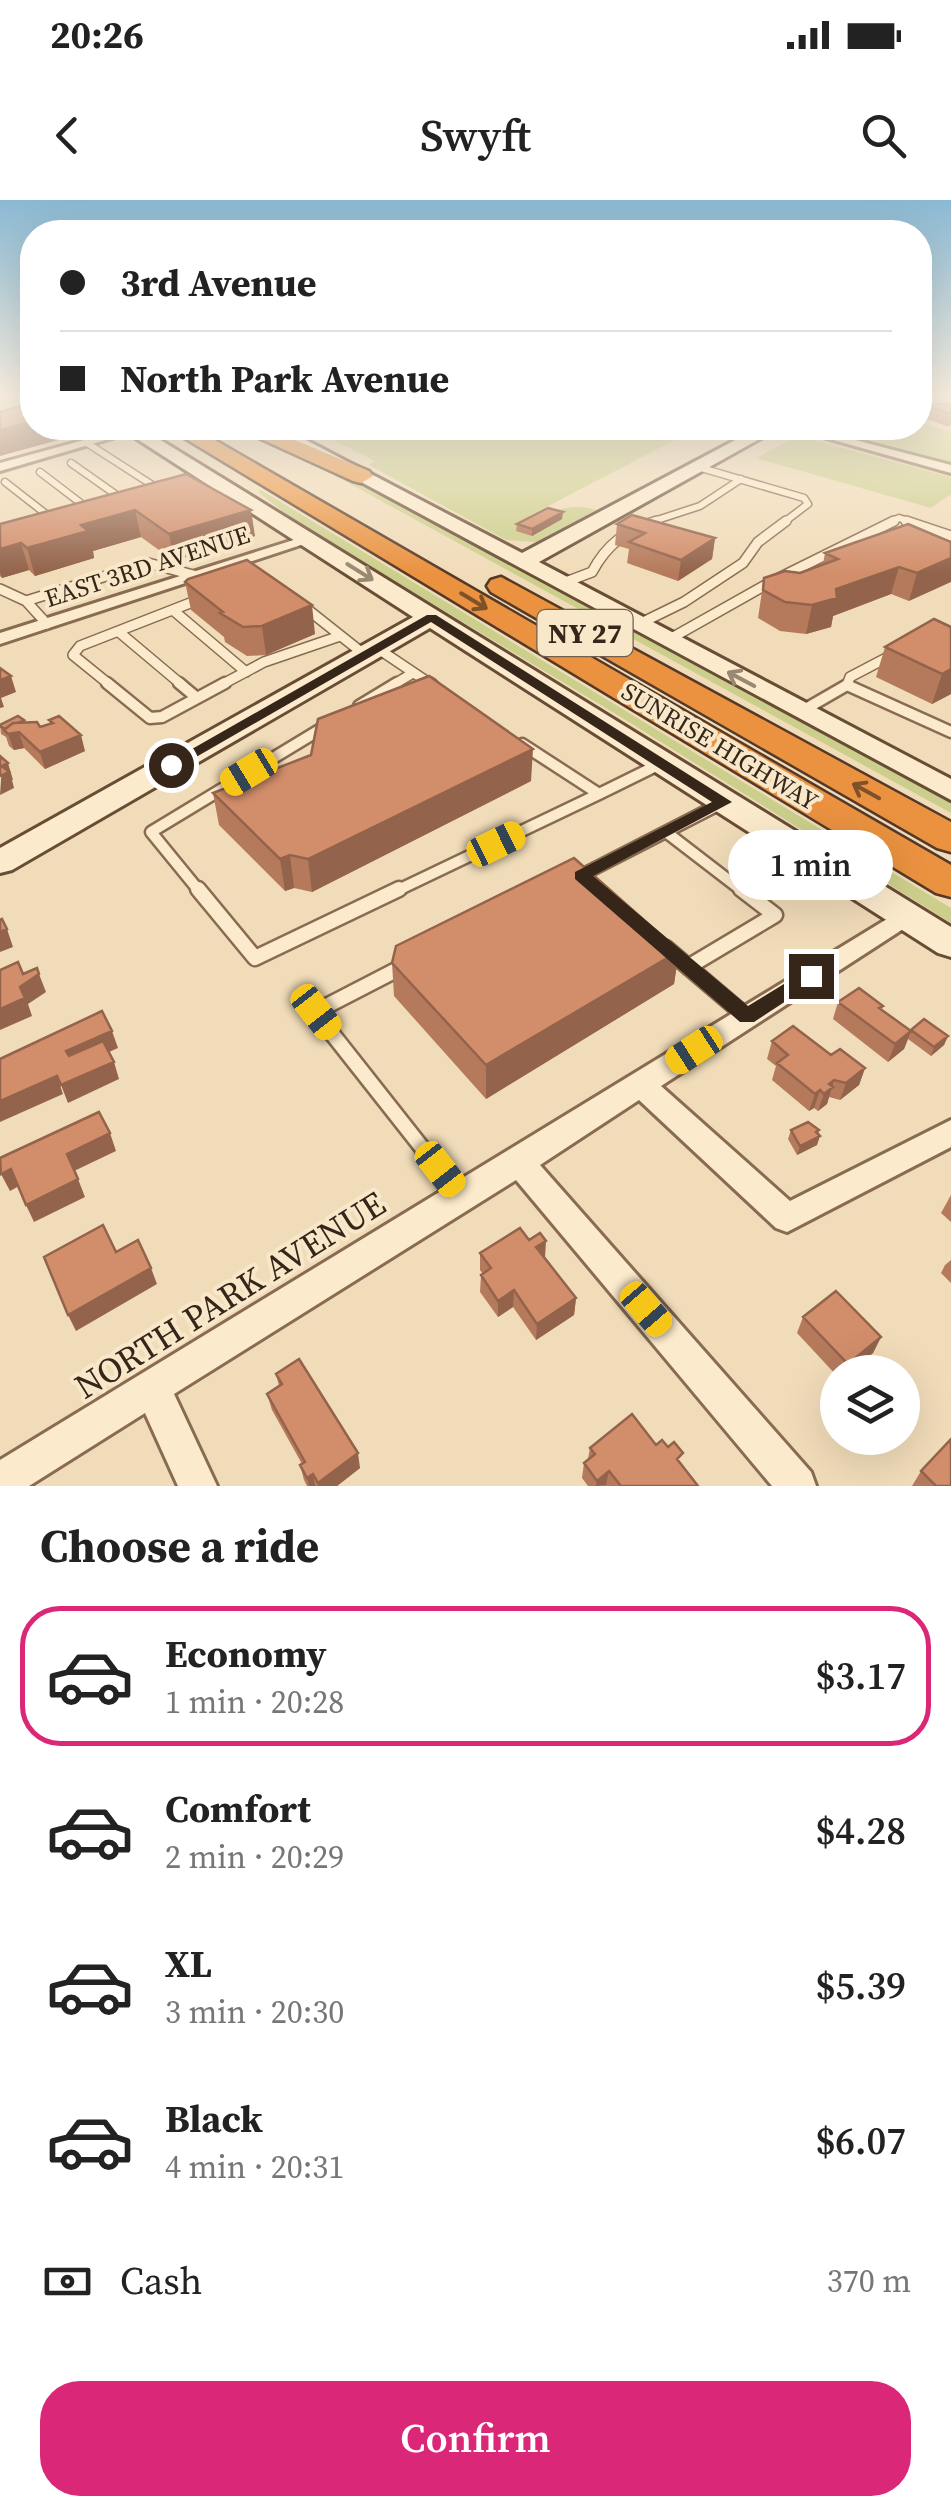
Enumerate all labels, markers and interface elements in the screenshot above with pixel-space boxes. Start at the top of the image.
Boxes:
text: 20:26 [50,9,144,61]
text: Swyft [420,104,531,166]
icon: back [40,108,95,163]
icon: search [856,108,911,163]
text: 3rd Avenue [120,257,316,309]
text: North Park Avenue [120,353,449,405]
street label: EAST 3RD AVENUE [40,517,254,615]
one-way arrow [345,562,374,583]
one-way arrow [459,592,488,612]
road number: NY 27 [538,610,632,656]
one-way arrow [727,669,757,688]
street label: SUNRISE HIGHWAY [615,674,825,818]
route start [149,743,194,788]
car [216,744,282,800]
one-way arrow [852,781,881,801]
car [462,817,530,871]
callout: 1 min [728,831,894,901]
text: 1 min [769,843,852,887]
route end [789,954,834,999]
car [286,979,346,1045]
car [661,1021,727,1079]
car [410,1136,470,1202]
street label: NORTH PARK AVENUE [65,1180,395,1410]
car [615,1277,677,1341]
map controls [820,1355,920,1455]
button: layers [820,1355,920,1455]
text: Choose a ride [40,1515,319,1577]
text: Economy [165,1628,327,1680]
icon: car [45,1631,135,1721]
text: $3.17 [816,1650,906,1702]
text: 1 min · 20:28 [165,1680,344,1724]
text: Comfort [165,1783,311,1835]
icon: car [45,1786,135,1876]
text: $4.28 [816,1805,906,1857]
text: 2 min · 20:29 [165,1835,344,1879]
text: XL [165,1938,212,1990]
icon: car [45,1941,135,2031]
text: $5.39 [816,1960,906,2012]
text: 3 min · 20:30 [165,1990,344,2034]
text: Black [165,2093,263,2145]
icon: car [45,2096,135,2186]
text: $6.07 [816,2115,906,2167]
text: 4 min · 20:31 [165,2145,344,2189]
icon: cash [40,2254,95,2309]
text: Cash [120,2255,202,2307]
text: 370 m [827,2259,911,2303]
button: Confirm [40,2381,911,2496]

